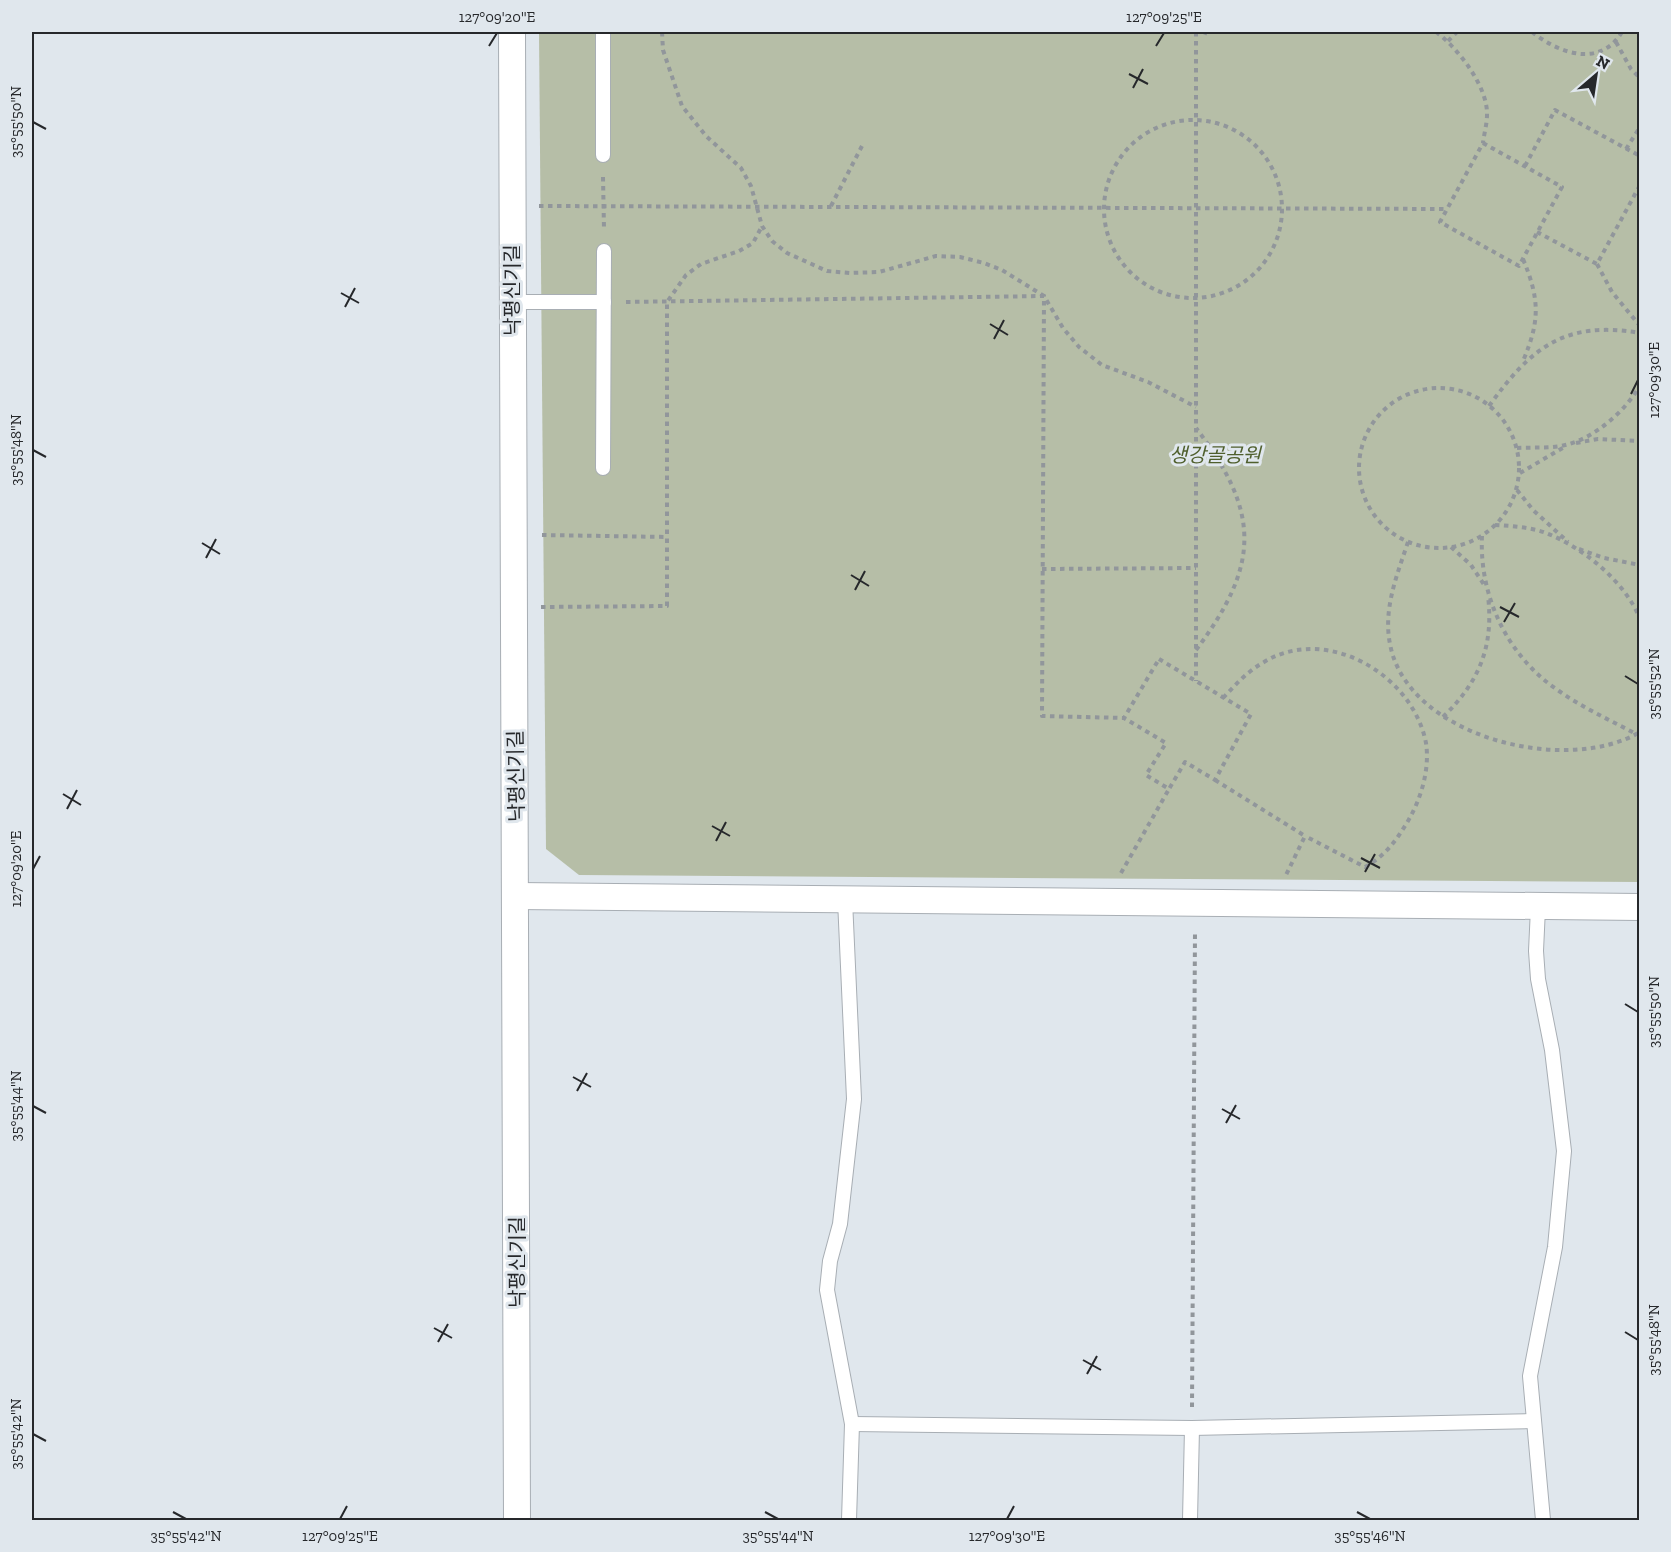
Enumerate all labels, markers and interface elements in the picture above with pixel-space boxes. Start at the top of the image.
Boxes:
text: 127°09'20"E [459,8,536,26]
text: 127°09'25"E [1126,8,1202,26]
north arrow [1566,45,1626,105]
text: N [1593,51,1613,74]
text: 35°55'50"N [7,86,25,158]
street label: 낙평신기길 [500,244,524,336]
text: 127°09'30"E [1645,342,1663,418]
text: 35°55'48"N [7,414,25,486]
park label: 생강골공원 [1169,443,1263,467]
text: 35°55'52"N [1645,648,1663,720]
street label: 낙평신기길 [503,730,529,822]
text: 127°09'20"E [7,830,25,907]
text: 35°55'50"N [1645,976,1663,1048]
text: 35°55'44"N [7,1070,25,1142]
street label: 낙평신기길 [505,1216,529,1308]
text: 35°55'48"N [1645,1304,1663,1376]
text: 35°55'42"N [7,1398,25,1470]
text: 35°55'42"N [150,1527,222,1545]
text: 127°09'25"E [302,1527,378,1545]
text: 35°55'44"N [742,1527,814,1545]
text: 127°09'30"E [969,1527,1045,1545]
text: 35°55'46"N [1334,1527,1406,1545]

